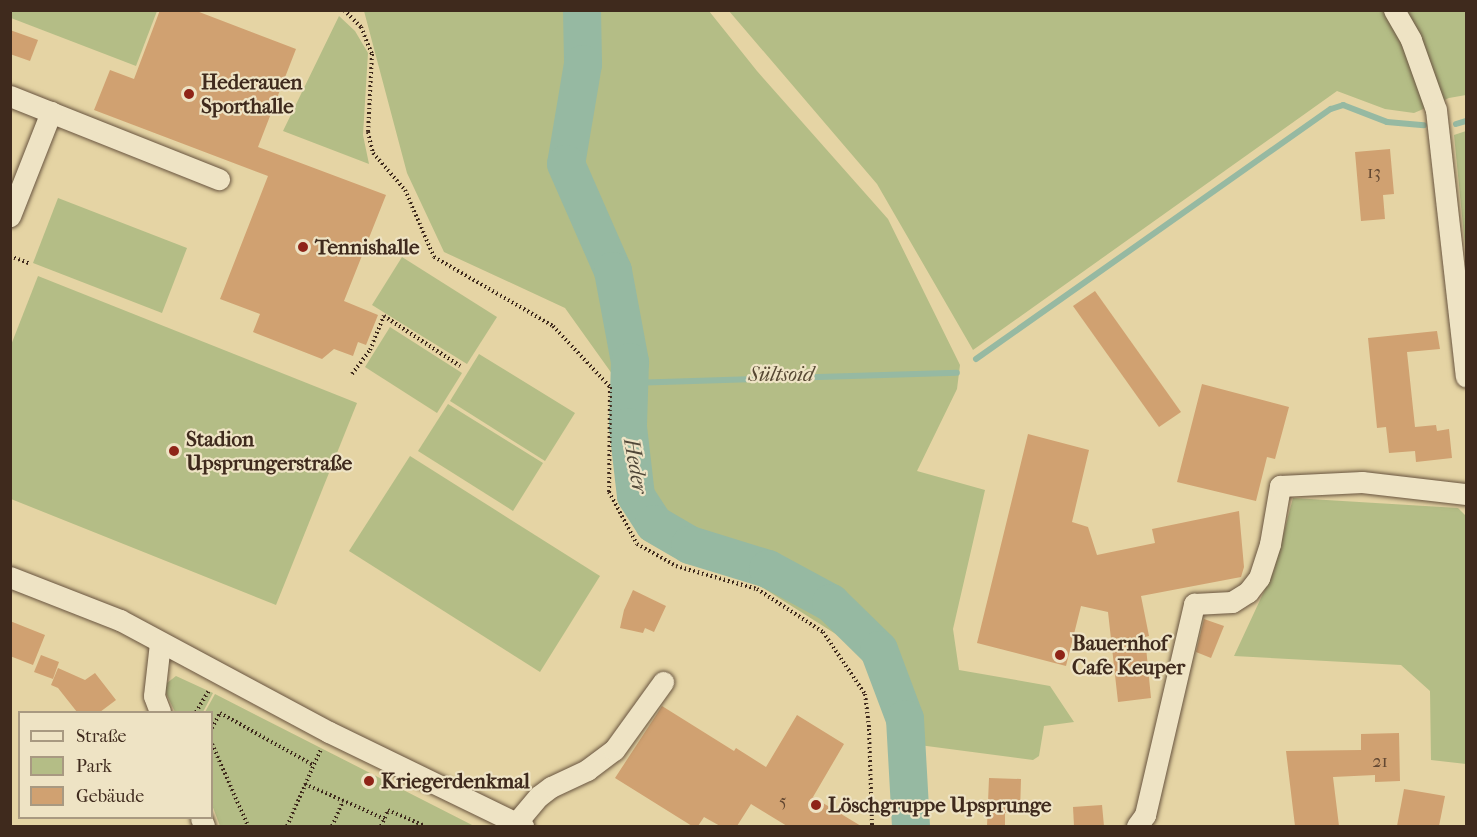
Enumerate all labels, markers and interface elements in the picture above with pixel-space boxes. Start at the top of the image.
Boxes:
place label: Hederauen Sporthalle [201,69,303,119]
marker: Hederauen Sporthalle [182,87,196,101]
house number: 13 [1367,162,1381,184]
place label: Tennishalle [315,234,419,260]
marker: Tennishalle [296,240,310,254]
park label: Sültsoid [748,361,814,387]
place label: Stadion Upsprungerstraße [186,426,352,476]
water label: Heder [617,436,653,496]
marker: Stadion Upsprungerstraße [167,444,181,458]
place label: Bauernhof Cafe Keuper [1072,630,1185,680]
marker: Bauernhof Cafe Keuper [1053,648,1067,662]
legend [18,711,213,819]
text: Straße [76,726,126,747]
house number: 21 [1372,751,1388,773]
text: Park [76,756,112,777]
place label: Kriegerdenkmal [381,768,530,794]
marker: Kriegerdenkmal [362,774,376,788]
text: Gebäude [76,786,144,807]
house number: 5 [779,791,787,813]
place label: Löschgruppe Upsprunge [828,792,1051,818]
marker: Löschgruppe Upsprunge [809,798,823,812]

